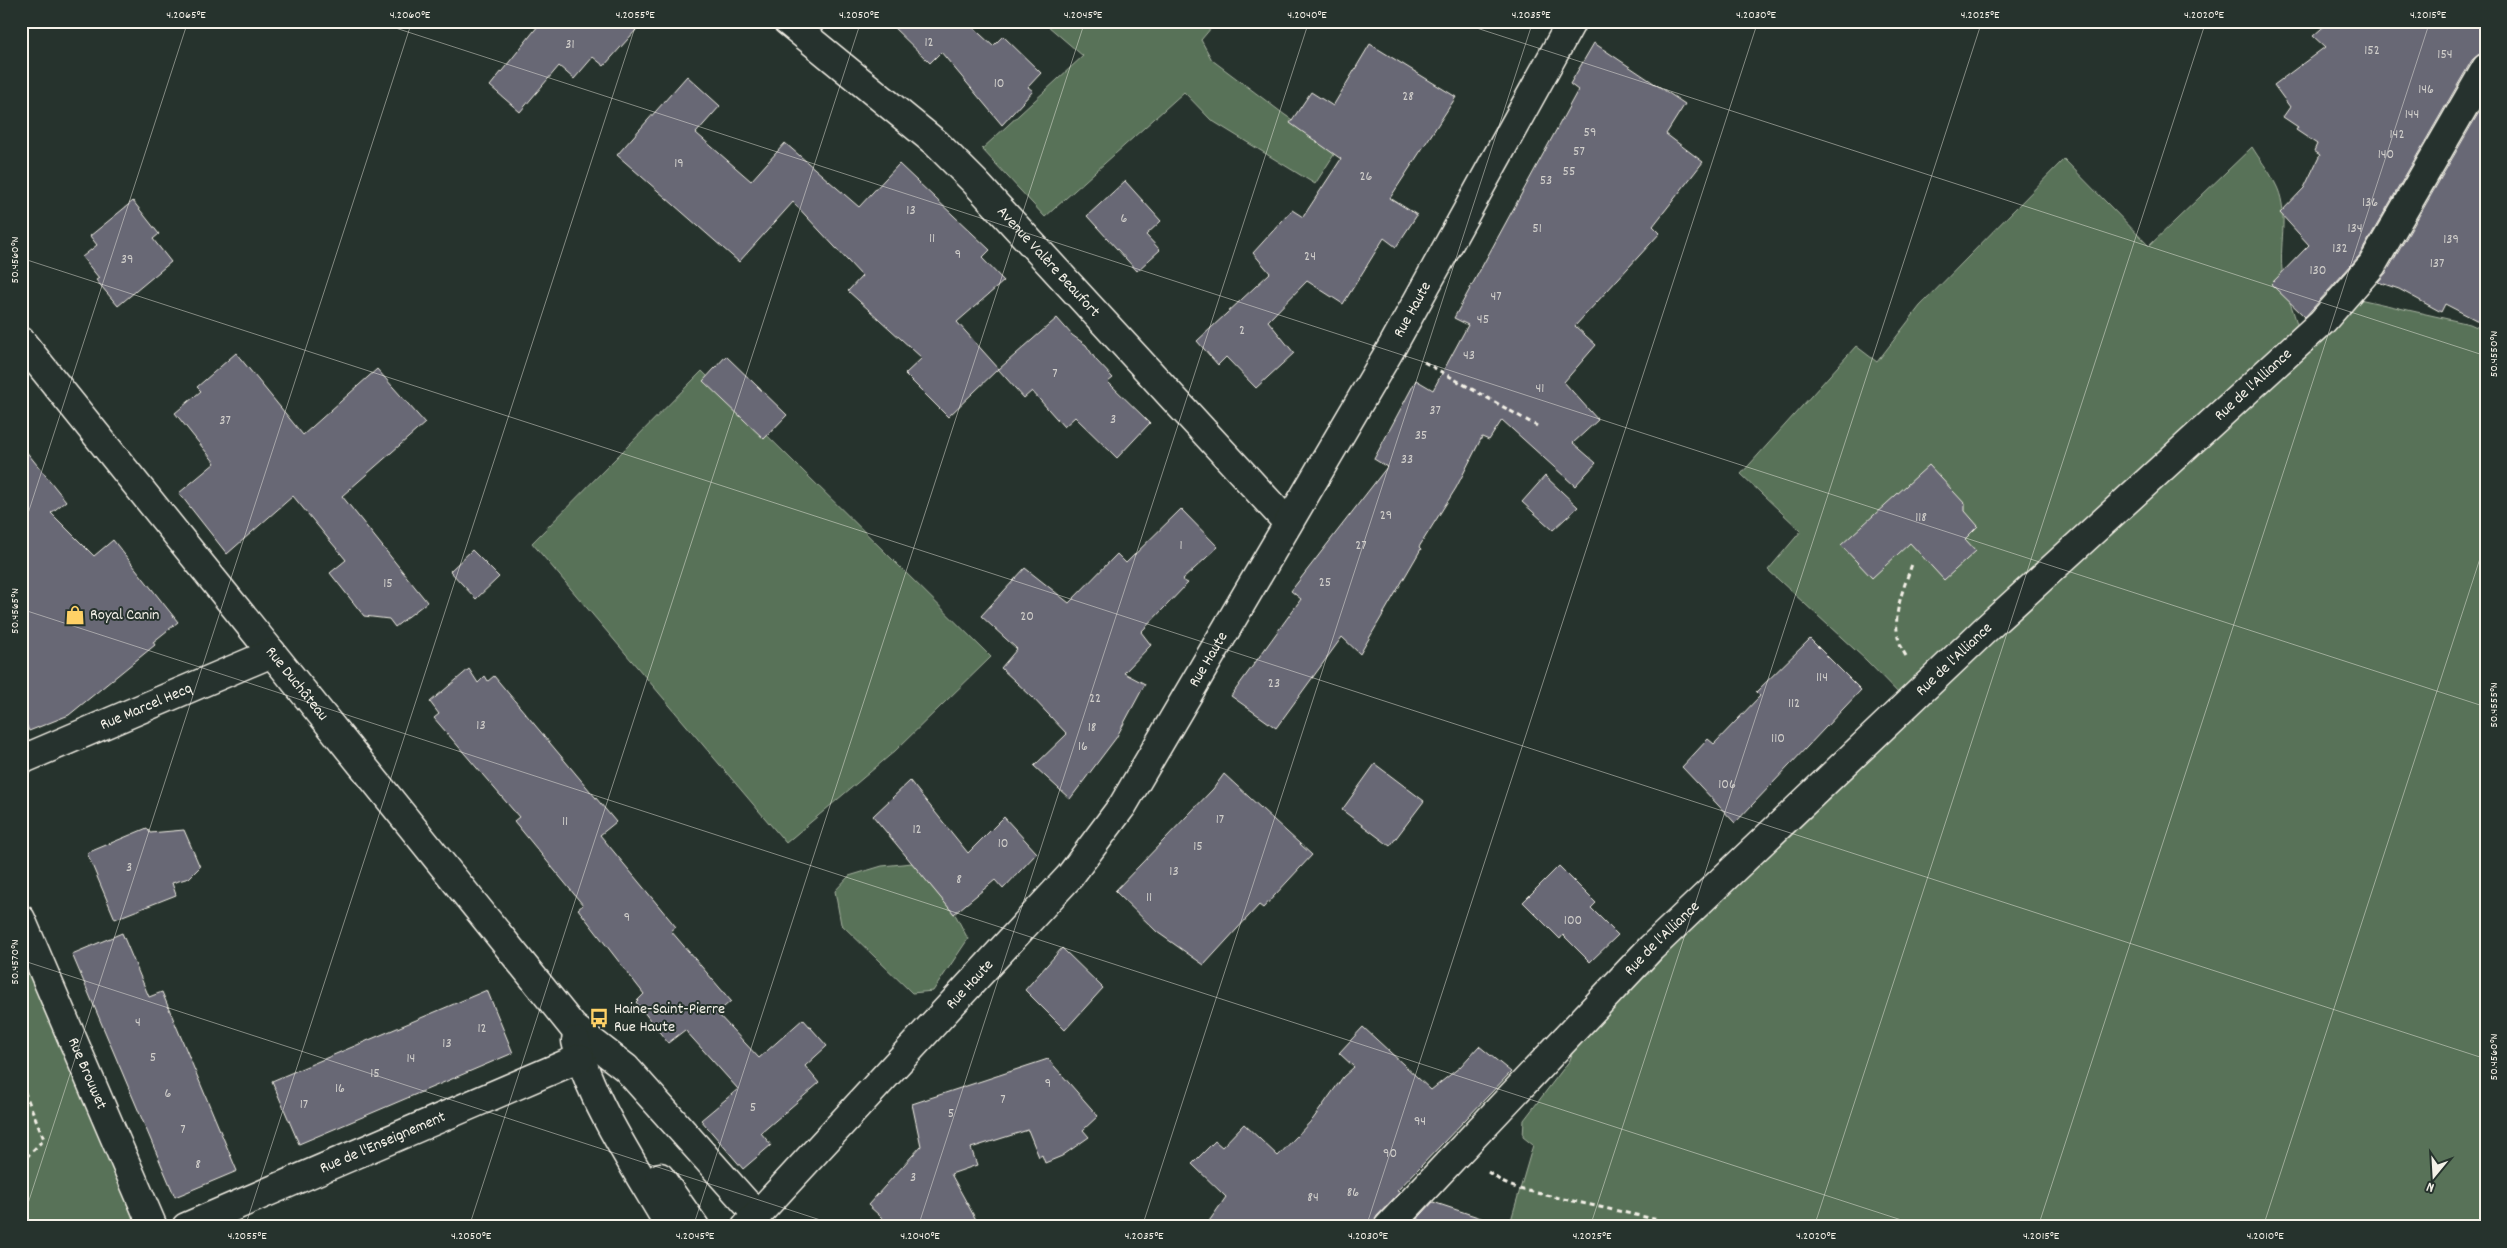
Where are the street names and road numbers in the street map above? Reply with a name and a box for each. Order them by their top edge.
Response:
street label: Avenue Valère Beaufort [991,201,1105,323]
street label: Rue Haute [1388,277,1437,342]
street label: Rue de l'Alliance [2209,343,2297,426]
street label: Rue de l'Alliance [1911,617,1998,702]
street label: Rue Haute [1183,627,1234,692]
street label: Rue Duchâteau [260,642,334,726]
street label: Rue Marcel Hecq [97,677,196,736]
street label: Rue de l'Alliance [1619,896,1705,981]
street label: Rue Haute [941,954,999,1015]
street label: Rue Brouwet [62,1034,113,1113]
street label: Rue de l'Enseignement [316,1105,449,1180]

